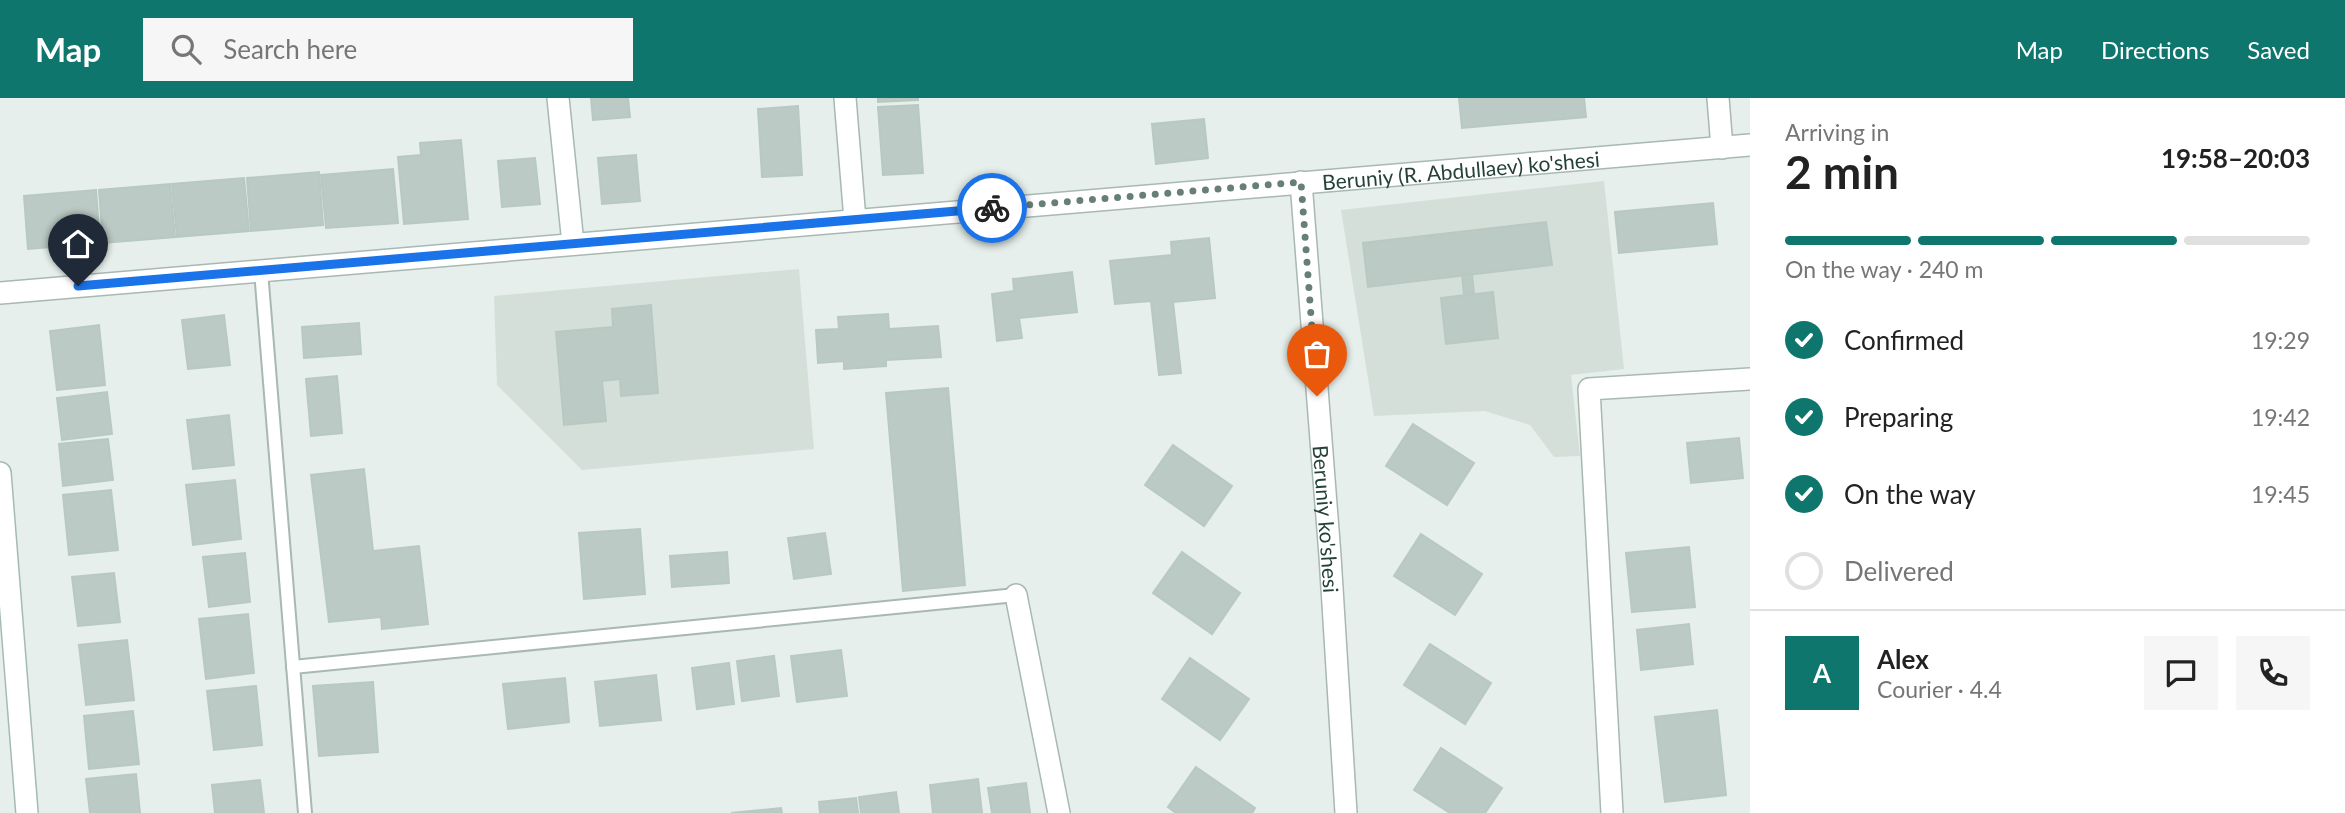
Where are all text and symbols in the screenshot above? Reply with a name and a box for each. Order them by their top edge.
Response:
search box [143,18,633,81]
text: Map [35,29,101,69]
icon: search [167,30,205,68]
text: Search here [223,33,357,65]
text: Map [2016,35,2063,64]
text: Directions [2101,35,2209,64]
text: Saved [2247,35,2310,64]
text: Arriving in [1785,118,1889,146]
text: 19:58–20:03 [2161,142,2310,174]
text: 2 min [1785,144,1899,199]
street label: Beruniy (R. Abdullaev) ko'shesi [1321,145,1601,194]
courier [957,173,1027,243]
icon: bike [973,189,1011,227]
pin [48,214,108,286]
icon: home [59,225,97,263]
text: On the way · 240 m [1785,255,1984,283]
icon: check [1785,321,1823,359]
pin [1287,324,1347,396]
text: Confirmed [1844,324,1964,356]
text: 19:29 [2251,326,2310,354]
icon: bag [1298,335,1336,373]
icon: check [1785,398,1823,436]
text: Preparing [1844,401,1953,433]
text: 19:42 [2251,403,2310,431]
street label: Beruniy ko'shesi [1309,444,1345,594]
icon: check [1785,475,1823,513]
text: On the way [1844,478,1976,510]
text: 19:45 [2251,480,2310,508]
text: Delivered [1844,555,1954,587]
button: chat [2144,636,2218,710]
button: phone [2236,636,2310,710]
text: Alex [1877,643,1929,675]
text: A [1813,657,1831,689]
text: Courier · 4.4 [1877,675,2002,703]

